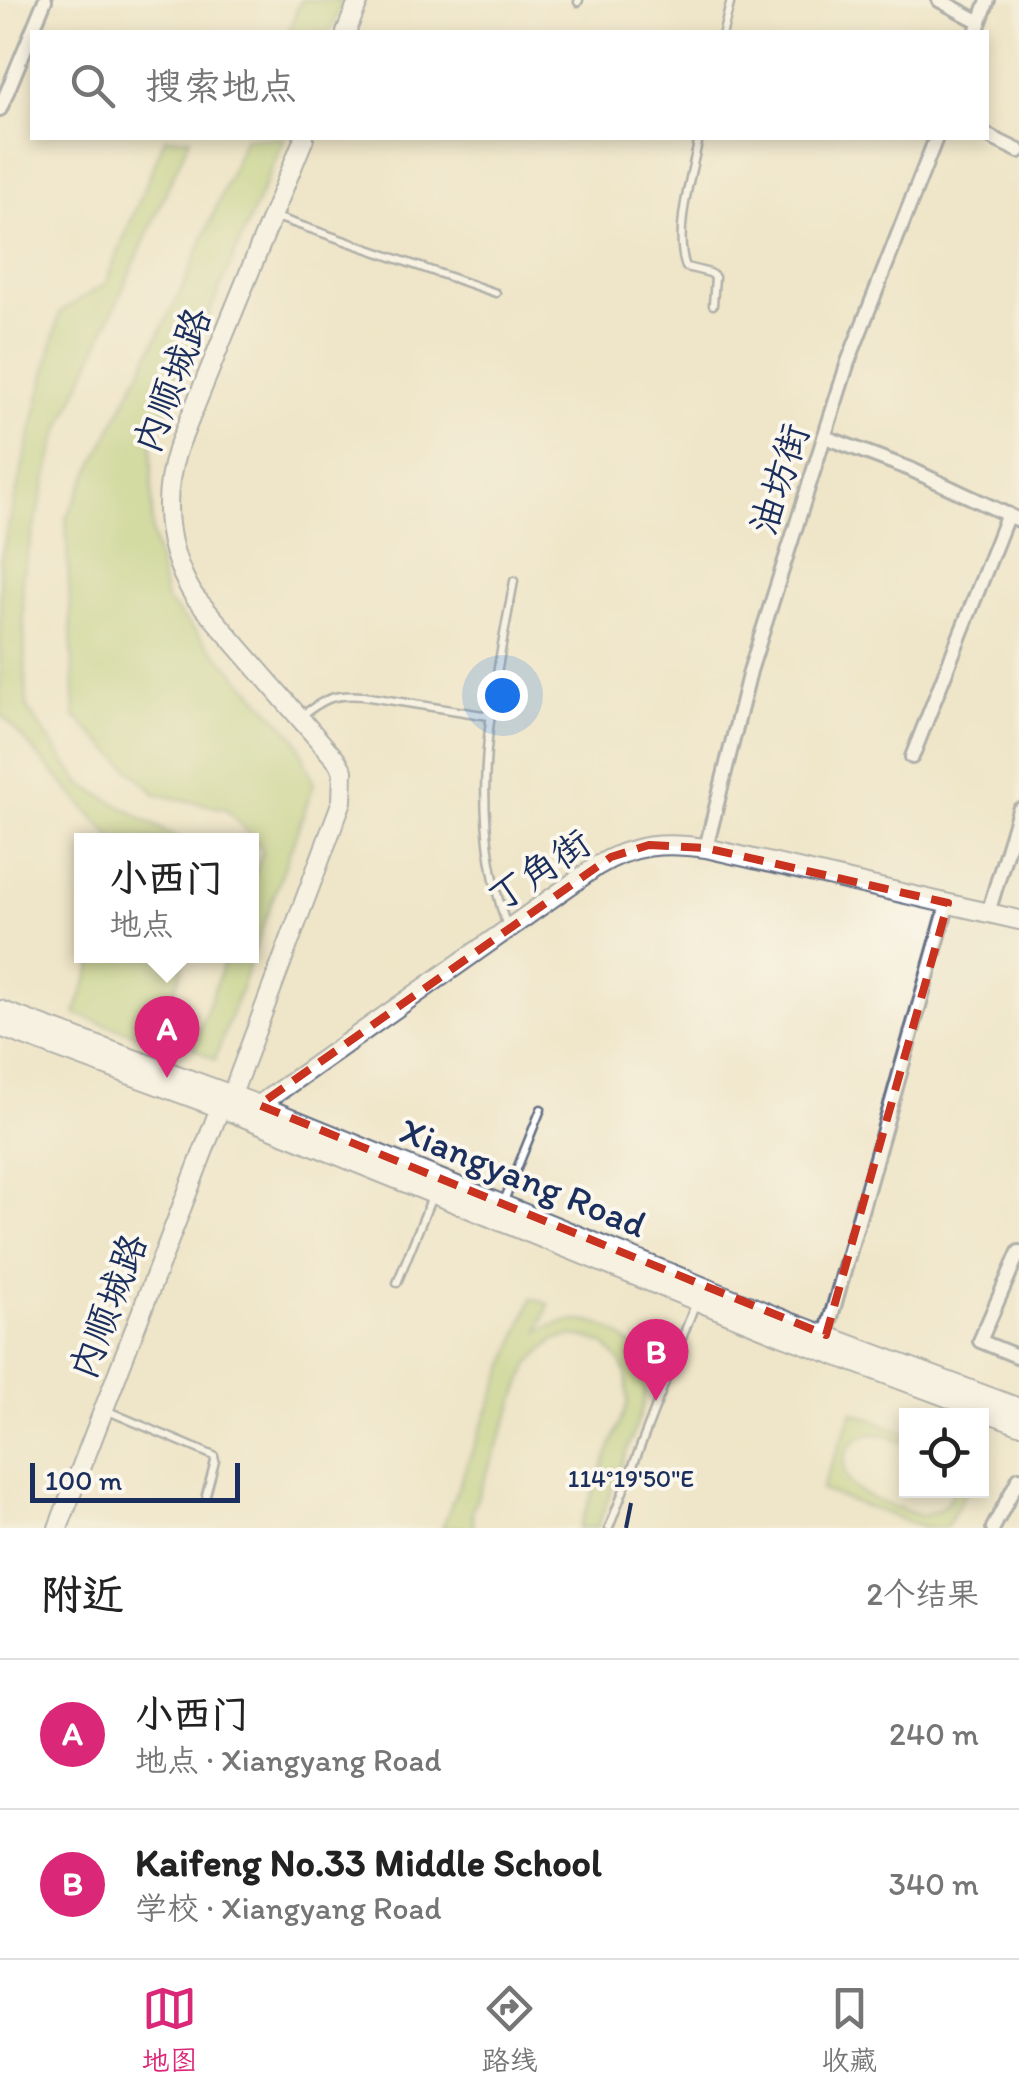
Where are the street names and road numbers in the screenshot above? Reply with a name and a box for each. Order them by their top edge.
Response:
street label: 内顺城路 [123,301,221,459]
street label: 油坊街 [740,418,818,540]
street label: 丁角街 [479,819,599,921]
street label: Xiangyang Road [393,1107,653,1248]
street label: 内顺城路 [59,1227,157,1385]

